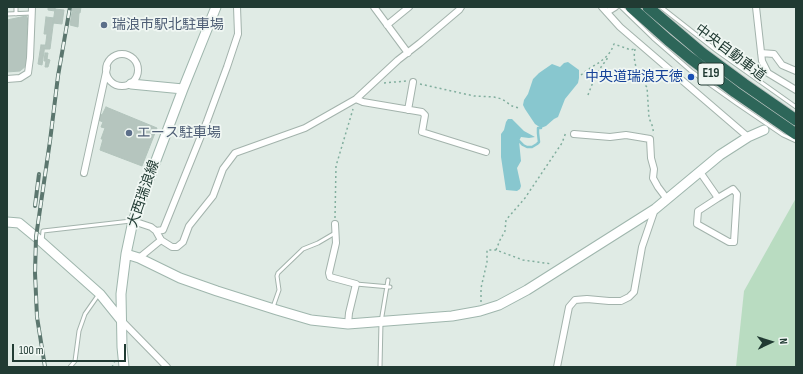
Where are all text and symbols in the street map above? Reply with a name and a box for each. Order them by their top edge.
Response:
place label: 瑞浪市駅北駐車場 [112,17,224,33]
marker: 瑞浪市駅北駐車場 [99,20,109,30]
street label: 中央自動車道 [691,21,769,85]
road number: E19 [698,63,724,85]
place label: 中央道瑞浪天徳 [585,69,683,85]
marker: 中央道瑞浪天徳 [686,72,696,82]
place label: エース駐車場 [137,125,221,141]
marker: エース駐車場 [124,128,134,138]
street label: 大西瑞浪線 [125,158,163,230]
north arrow [751,322,791,362]
scale bar [14,336,128,362]
text: N [777,338,790,345]
text: 100 m [19,343,44,358]

